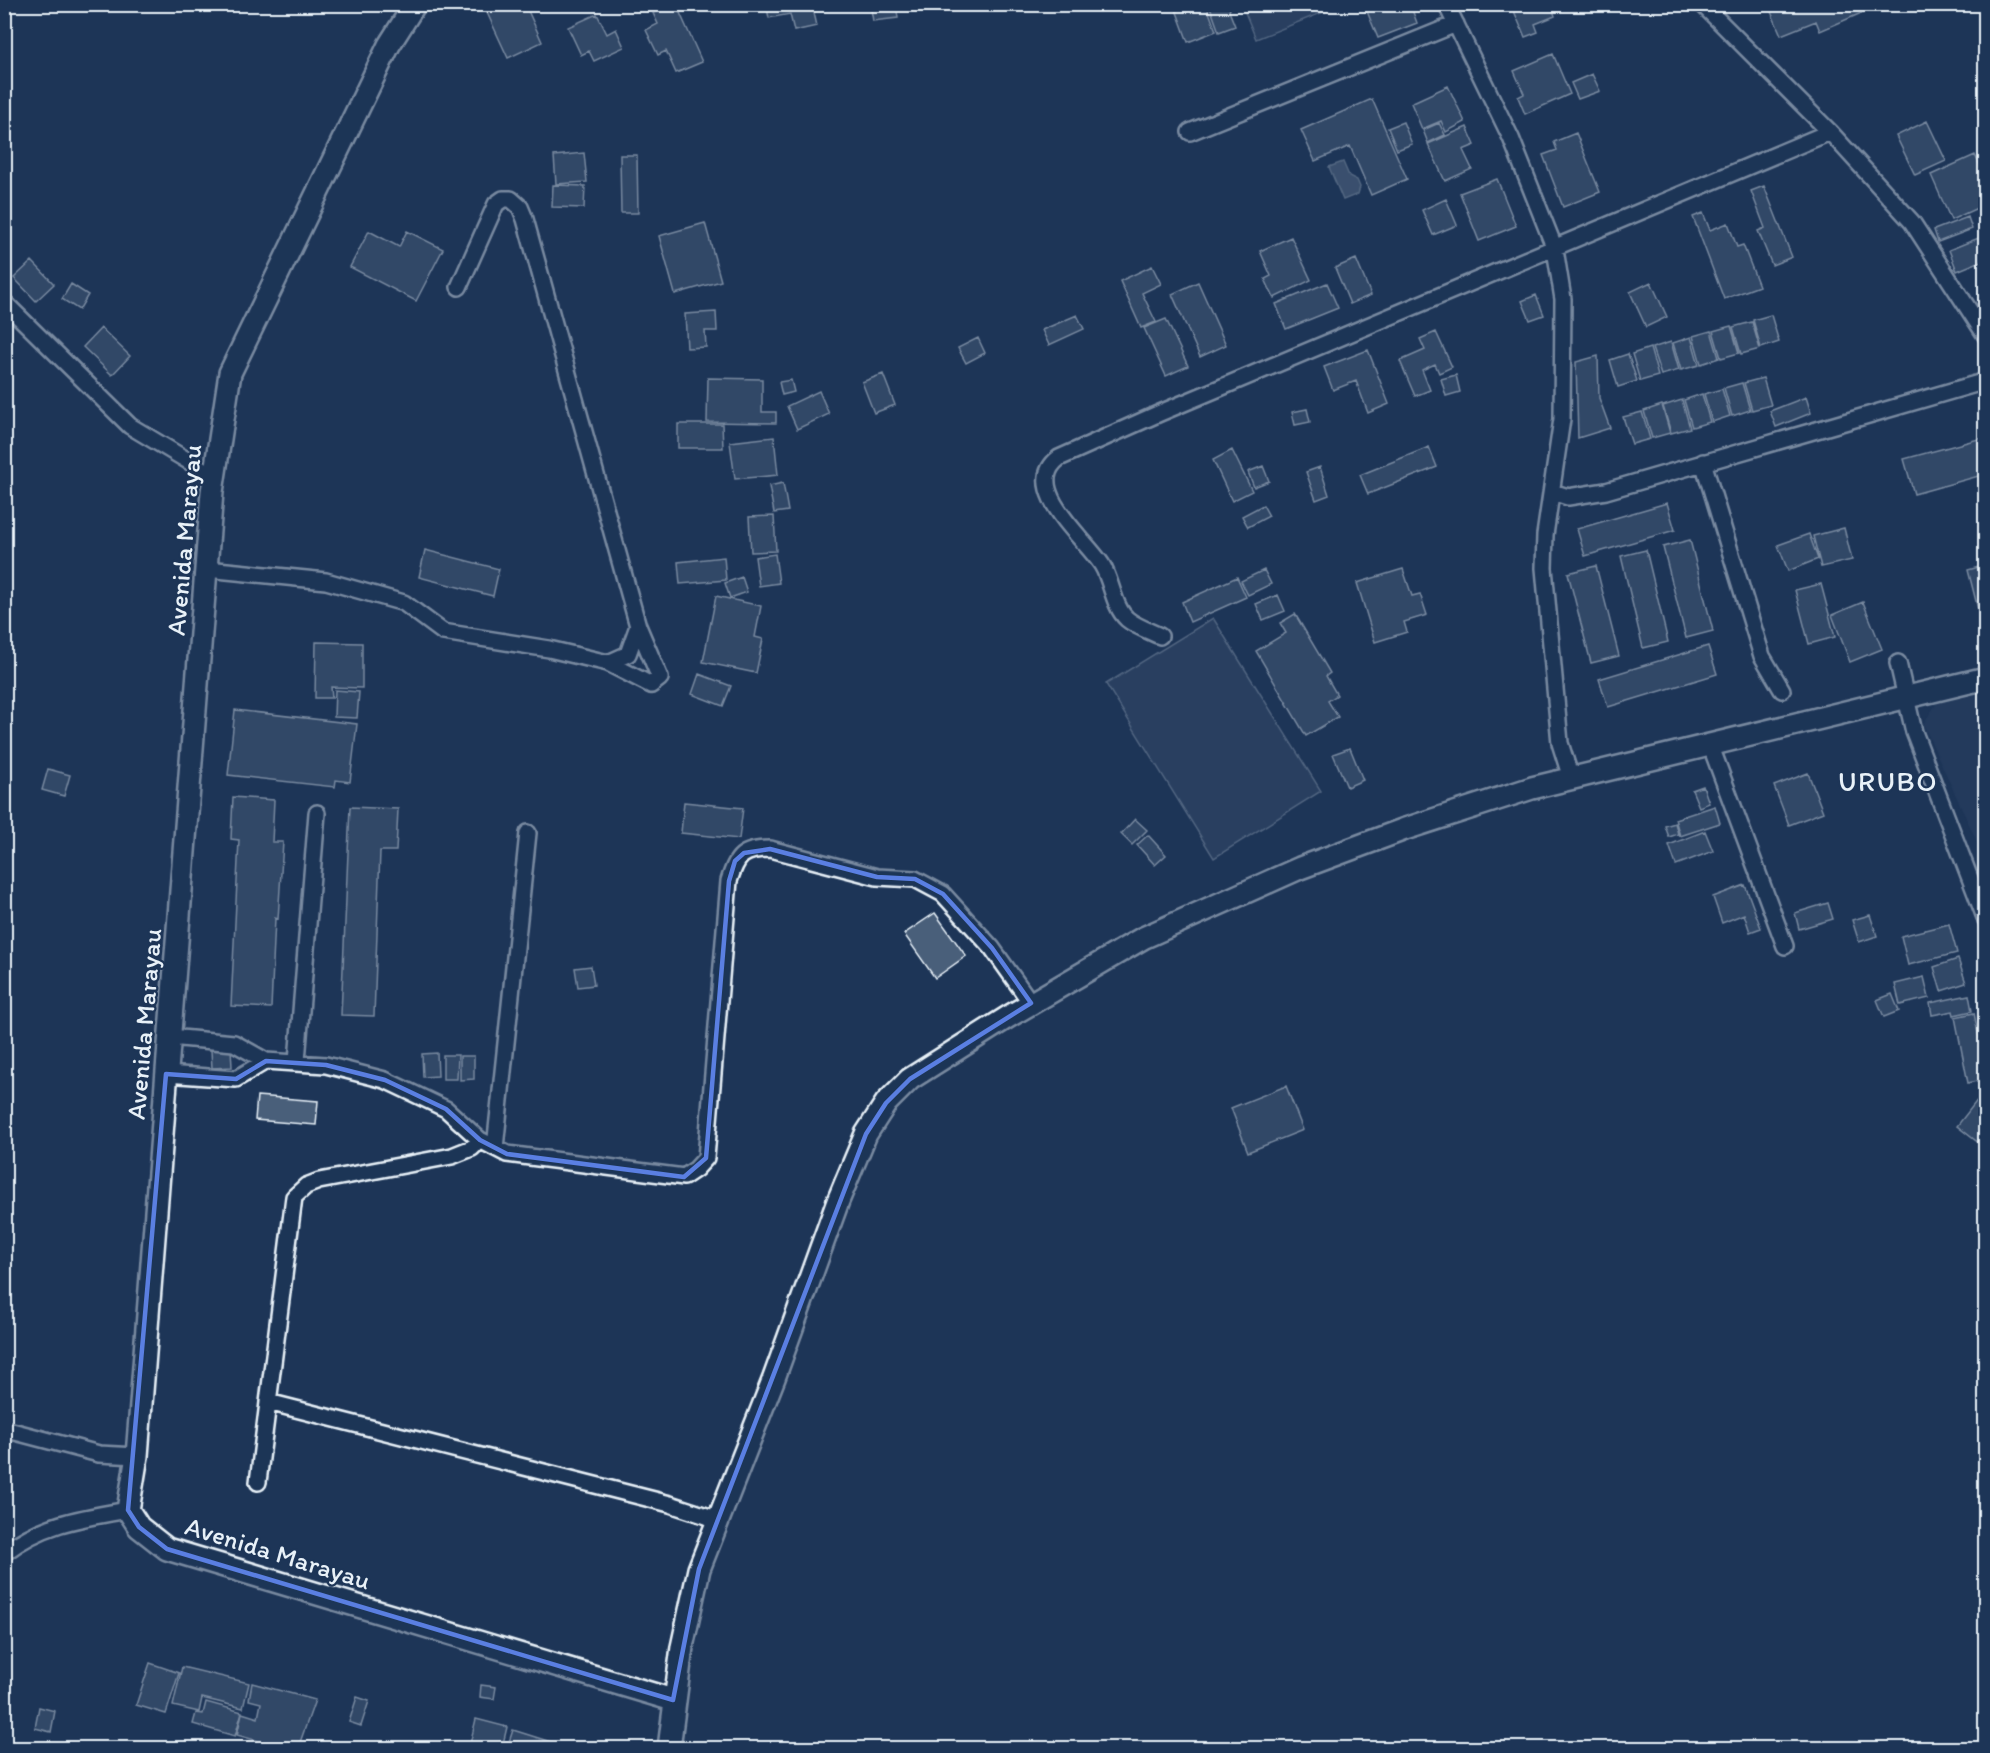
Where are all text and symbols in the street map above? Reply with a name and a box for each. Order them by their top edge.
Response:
street label: Avenida Marayau [160,443,208,637]
district label: URUBO [1838,764,1938,798]
street label: Avenida Marayau [120,927,168,1121]
street label: Avenida Marayau [182,1510,374,1596]

